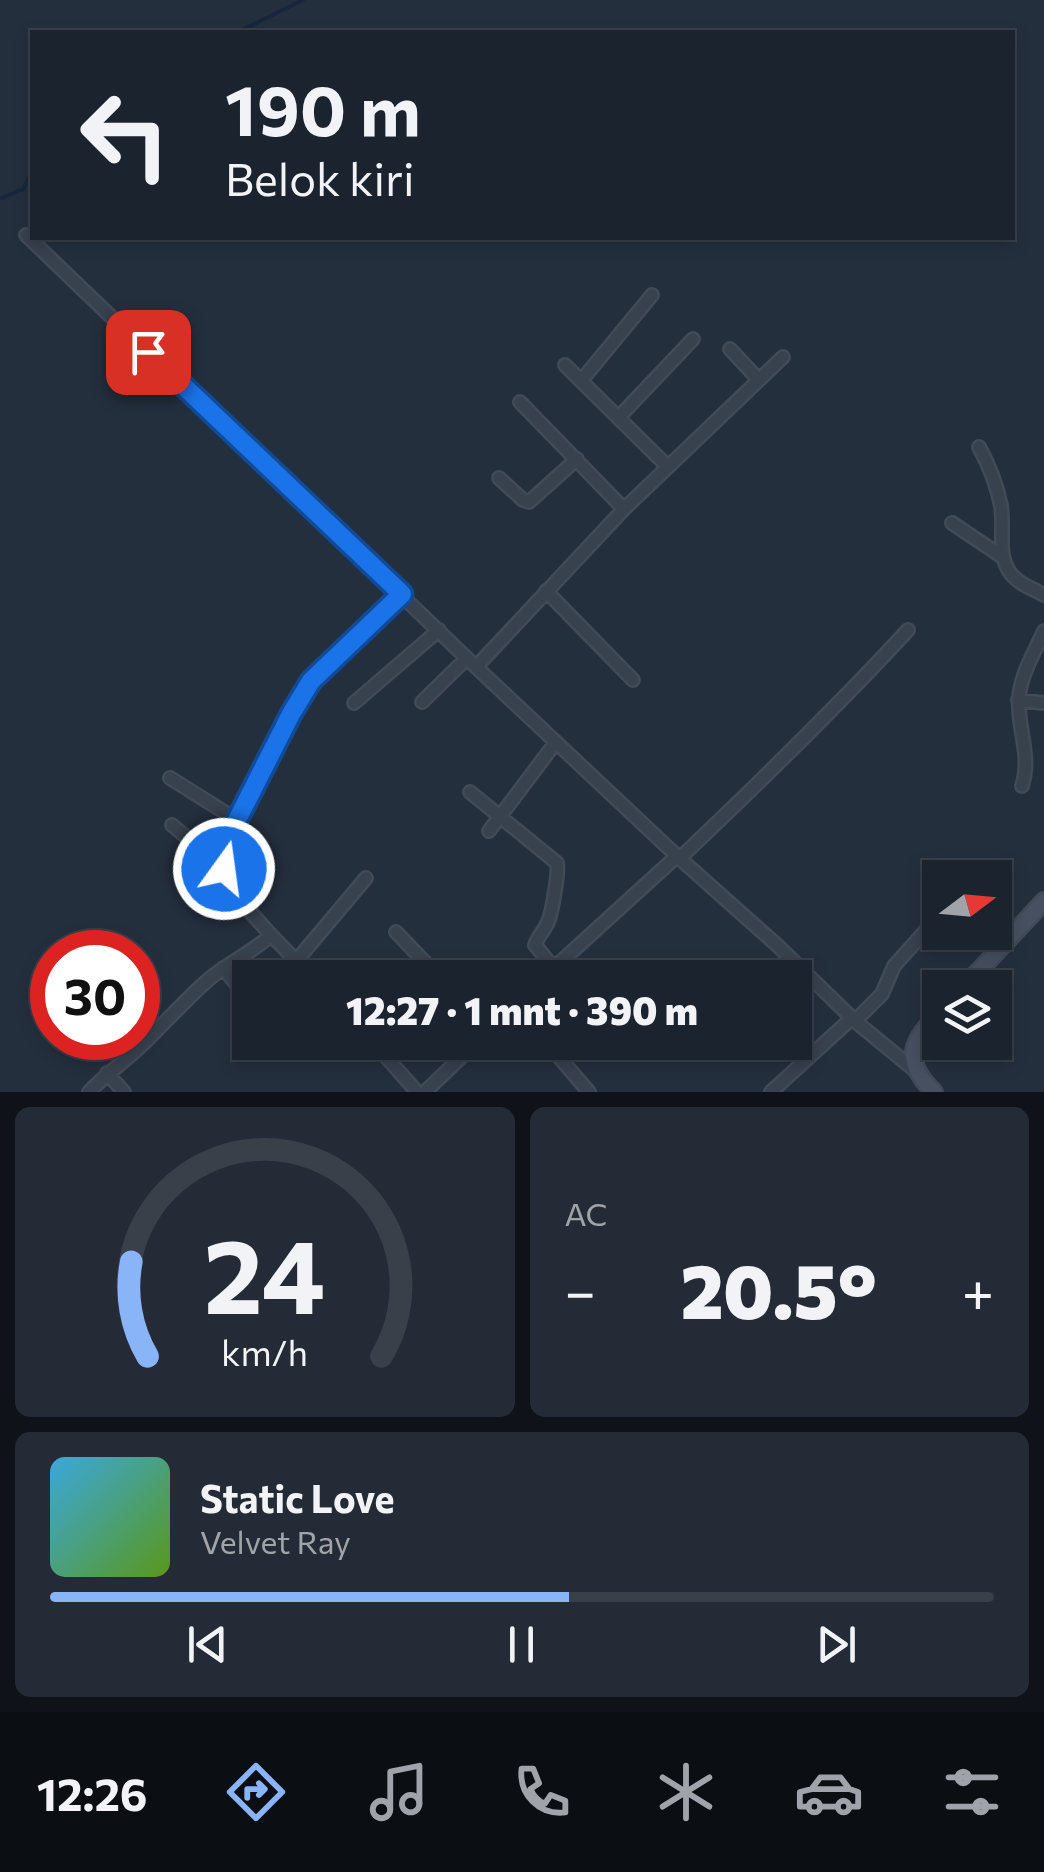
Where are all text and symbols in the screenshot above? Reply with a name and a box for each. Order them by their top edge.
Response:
text: 190 m [225,65,421,150]
icon: left [60,70,190,200]
text: Belok kiri [225,150,415,205]
pin [106,310,191,395]
icon: arrive [121,325,176,380]
position arrow [172,817,276,921]
north arrow [922,860,1012,950]
map controls [922,860,1012,1060]
speed limit sign: 30 [30,930,160,1060]
button: layers [922,970,1012,1060]
text: 12:27 · 1 mnt · 390 m [346,986,698,1033]
text: AC [565,1193,608,1233]
text: 24 [204,1208,326,1335]
text: 20.5° [680,1243,877,1334]
text: − [565,1256,596,1323]
text: + [962,1256,994,1323]
text: km/h [221,1330,308,1373]
text: Static Love [200,1474,395,1521]
text: Velvet Ray [200,1521,351,1561]
icon: previous [180,1617,235,1672]
icon: pause [494,1617,549,1672]
icon: next [809,1617,864,1672]
icon: directions [221,1757,291,1827]
icon: music [364,1757,434,1827]
icon: phone [507,1757,577,1827]
icon: climate [651,1757,721,1827]
icon: car [794,1757,864,1827]
icon: filters [937,1757,1007,1827]
text: 12:26 [37,1765,148,1820]

